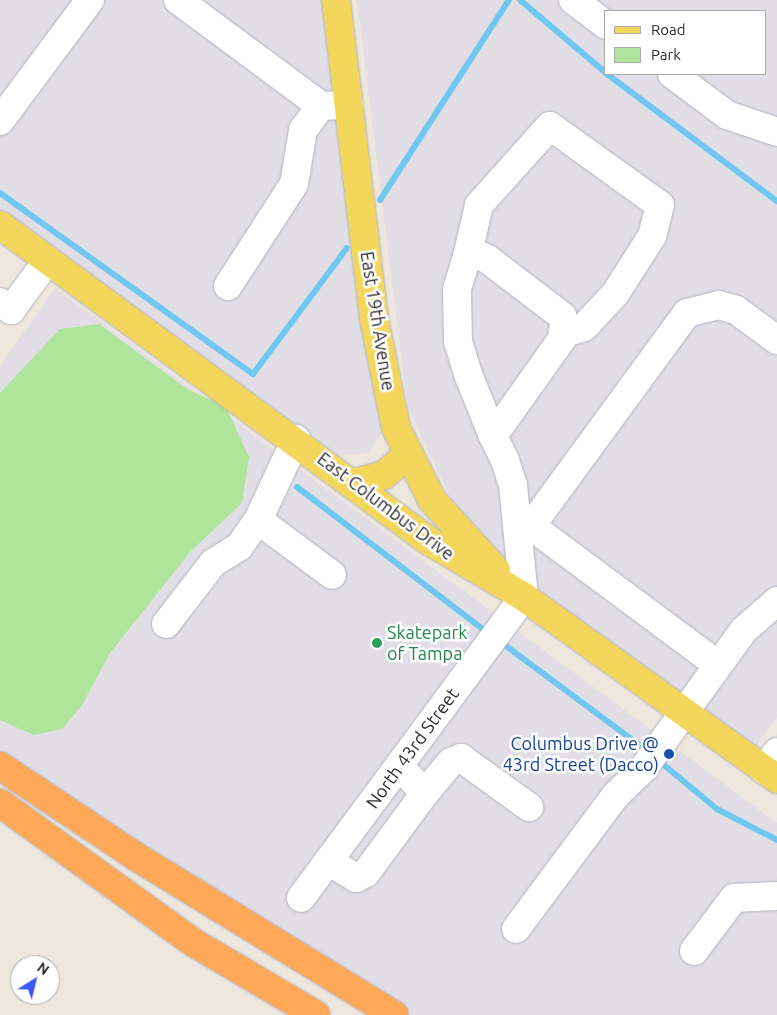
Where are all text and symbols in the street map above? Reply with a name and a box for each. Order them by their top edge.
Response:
legend [604,10,767,75]
text: Road [651,21,686,38]
text: Park [651,46,681,63]
street label: East 19th Avenue [356,250,400,392]
street label: East Columbus Drive [313,448,459,564]
place label: Skatepark of Tampa [387,622,467,664]
marker: Skatepark of Tampa [371,637,383,649]
street label: North 43rd Street [361,684,463,812]
place label: Columbus Drive @ 43rd Street (Dacco) [503,733,659,776]
marker: Columbus Drive @ 43rd Street (Dacco) [663,748,675,760]
north arrow [10,955,60,1005]
text: N [34,959,52,978]

